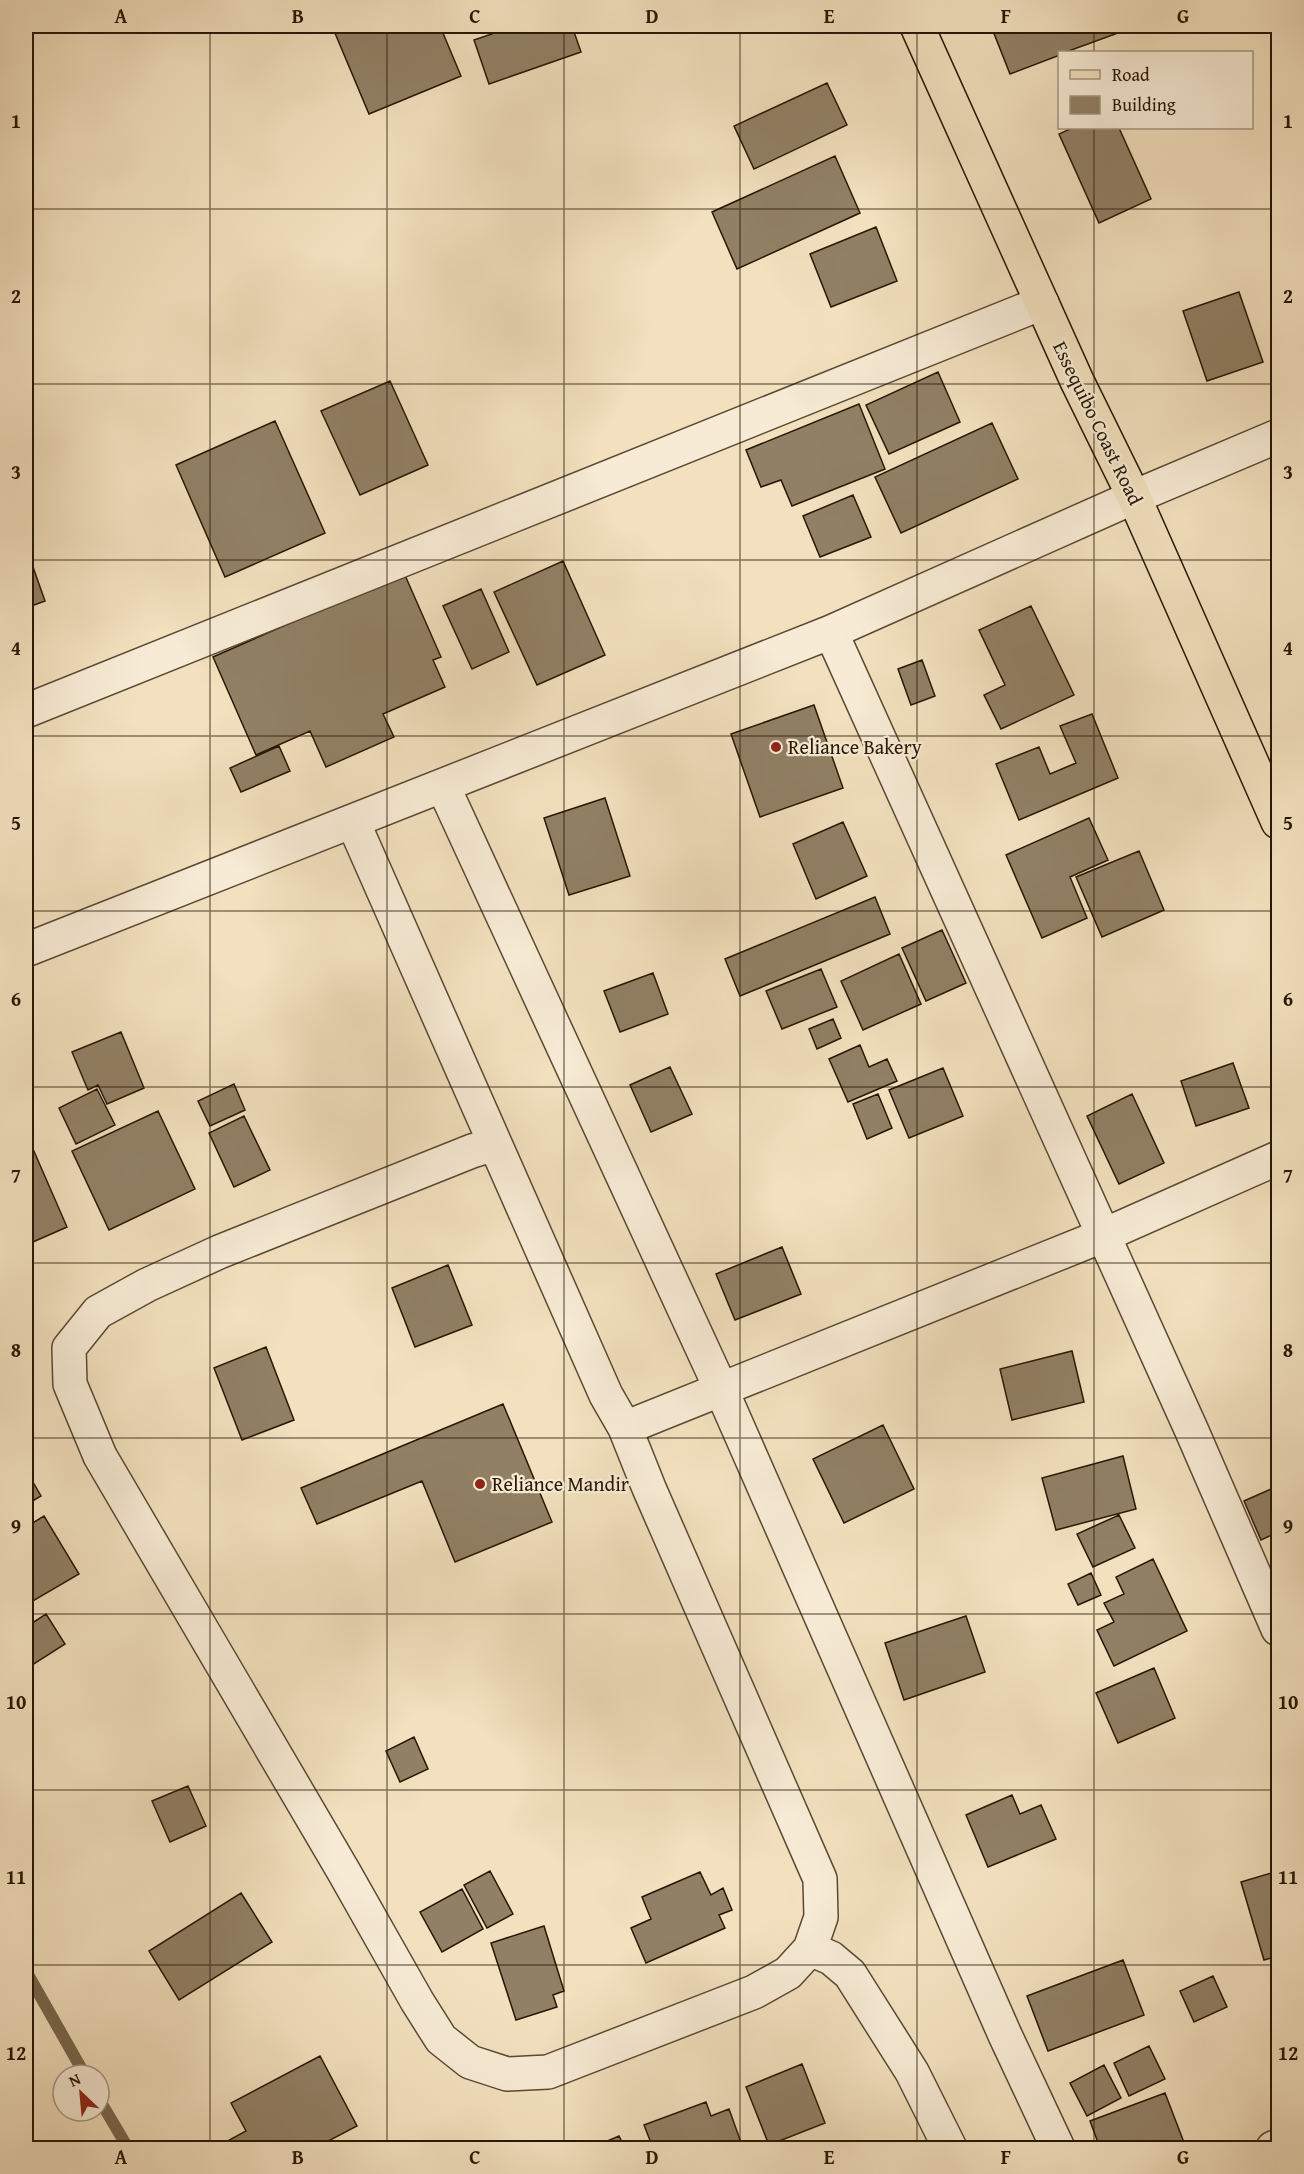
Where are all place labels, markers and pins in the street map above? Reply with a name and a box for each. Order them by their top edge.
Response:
place label: Reliance Bakery [788,732,922,761]
marker: Reliance Bakery [769,740,783,754]
place label: Reliance Mandir [492,1469,629,1498]
marker: Reliance Mandir [473,1477,487,1491]

